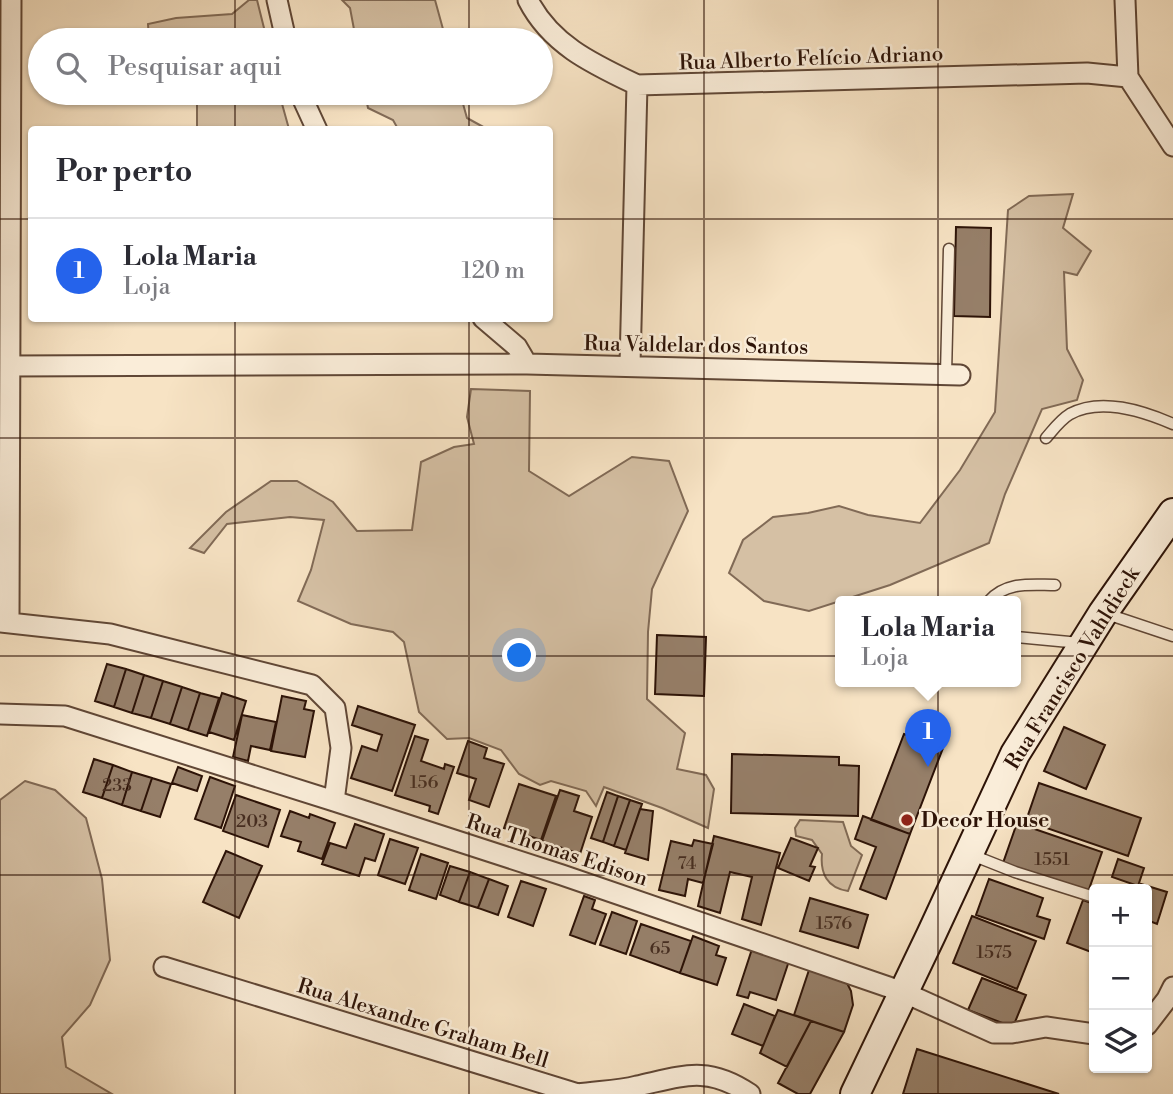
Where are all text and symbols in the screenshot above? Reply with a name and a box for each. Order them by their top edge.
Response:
search box [28,28,553,105]
street label: Rua Alberto Felício Adriano [678,41,944,77]
icon: search [52,48,90,86]
text: Pesquisar aqui [108,51,282,83]
text: Por perto [56,153,192,191]
text: Lola Maria [123,241,257,273]
text: 1 [73,257,85,285]
text: 120 m [461,257,525,285]
text: Loja [123,273,170,301]
street label: Rua Valdelar dos Santos [583,331,809,361]
street label: Rua Francisco Vahldieck [1000,561,1146,775]
popup [835,596,1021,687]
text: Lola Maria [861,612,995,644]
your location [502,638,536,672]
text: Loja [861,644,908,672]
pin: 1 [905,709,951,767]
house number: 156 [410,771,438,794]
house number: 233 [102,774,132,797]
place label: Decor House [921,808,1049,834]
street label: Rua Thomas Edison [463,809,651,893]
house number: 203 [236,810,268,833]
marker: Decor House [899,812,915,828]
house number: 1551 [1034,848,1070,871]
house number: 74 [678,852,697,875]
map controls [1089,884,1152,1073]
button: + [1089,884,1152,947]
house number: 1576 [816,912,852,935]
house number: 65 [650,937,670,960]
house number: 1575 [976,941,1012,964]
button: − [1089,947,1152,1010]
street label: Rua Alexandre Graham Bell [294,973,551,1075]
button: layers [1089,1010,1152,1073]

